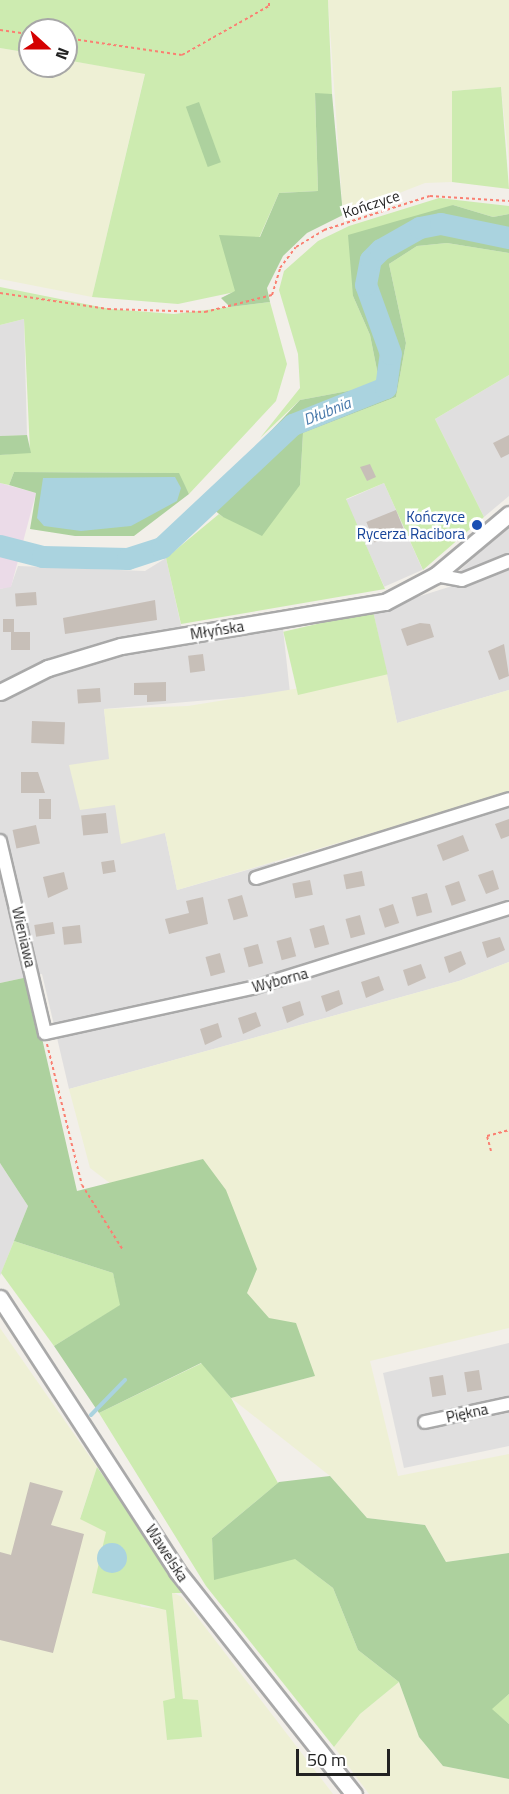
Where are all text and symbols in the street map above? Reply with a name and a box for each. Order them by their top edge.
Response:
north arrow [18,18,78,78]
text: N [50,44,76,63]
street label: Kończyce [340,186,402,222]
water label: Dłubnia [301,393,353,429]
place label: Kończyce Rycerza Racibora [357,507,465,542]
marker: Kończyce Rycerza Racibora [470,518,484,532]
street label: Młyńska [189,617,245,643]
street label: Wieniawa [8,905,40,969]
street label: Wyborna [250,964,310,996]
street label: Piękna [444,1400,490,1426]
street label: Wawelska [142,1521,192,1585]
scale bar [299,1737,394,1775]
text: 50 m [307,1746,346,1773]

